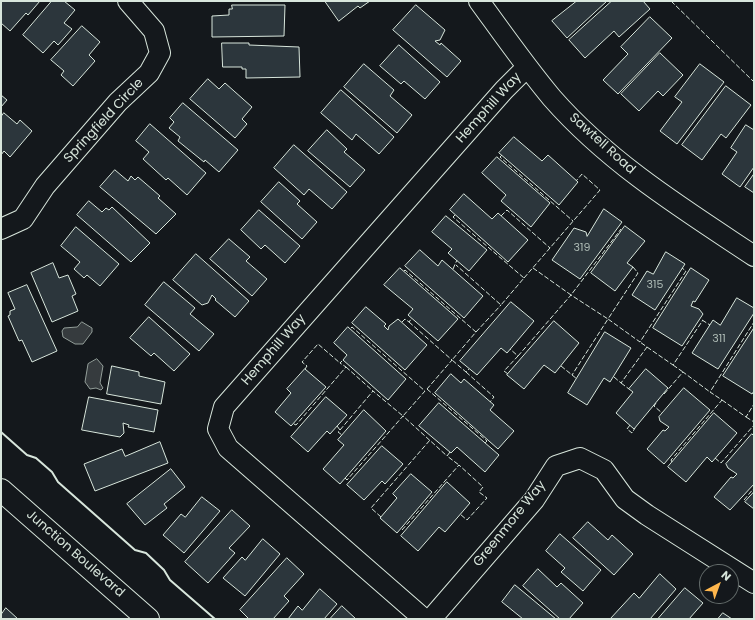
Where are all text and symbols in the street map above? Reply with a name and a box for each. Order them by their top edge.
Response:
street label: Hemphill Way [453,70,525,146]
street label: Springfield Circle [61,76,147,166]
street label: Sawtell Road [566,110,638,178]
house number: 319 [574,241,590,255]
house number: 315 [647,278,663,292]
street label: Hemphill Way [239,311,309,389]
house number: 311 [712,332,726,346]
street label: Greenmore Way [470,478,550,570]
street label: Junction Boulevard [23,507,127,601]
north arrow [699,564,739,604]
text: N [718,567,735,584]

